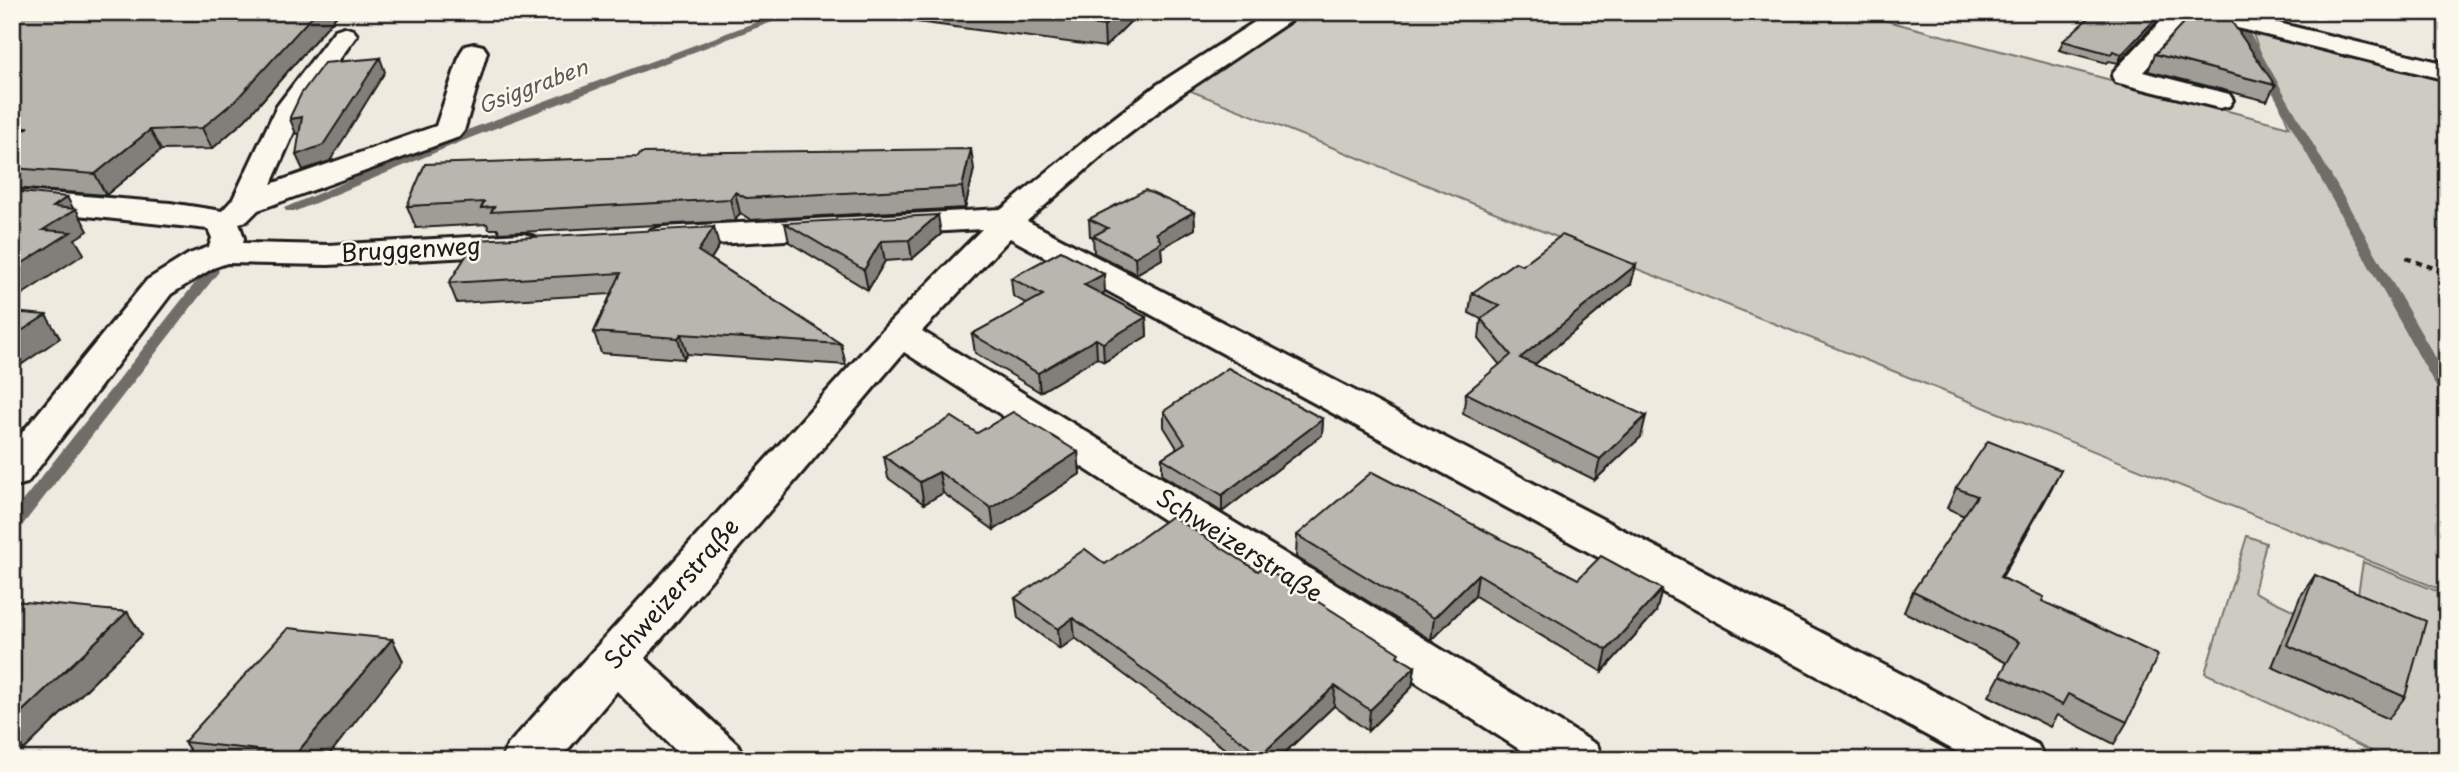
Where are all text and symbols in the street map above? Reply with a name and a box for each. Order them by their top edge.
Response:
water label: Gsiggraben [473,49,592,121]
street label: Bruggenweg [340,226,482,270]
street label: Schweizerstraße [1150,479,1330,610]
street label: Schweizerstraße [594,509,747,676]

